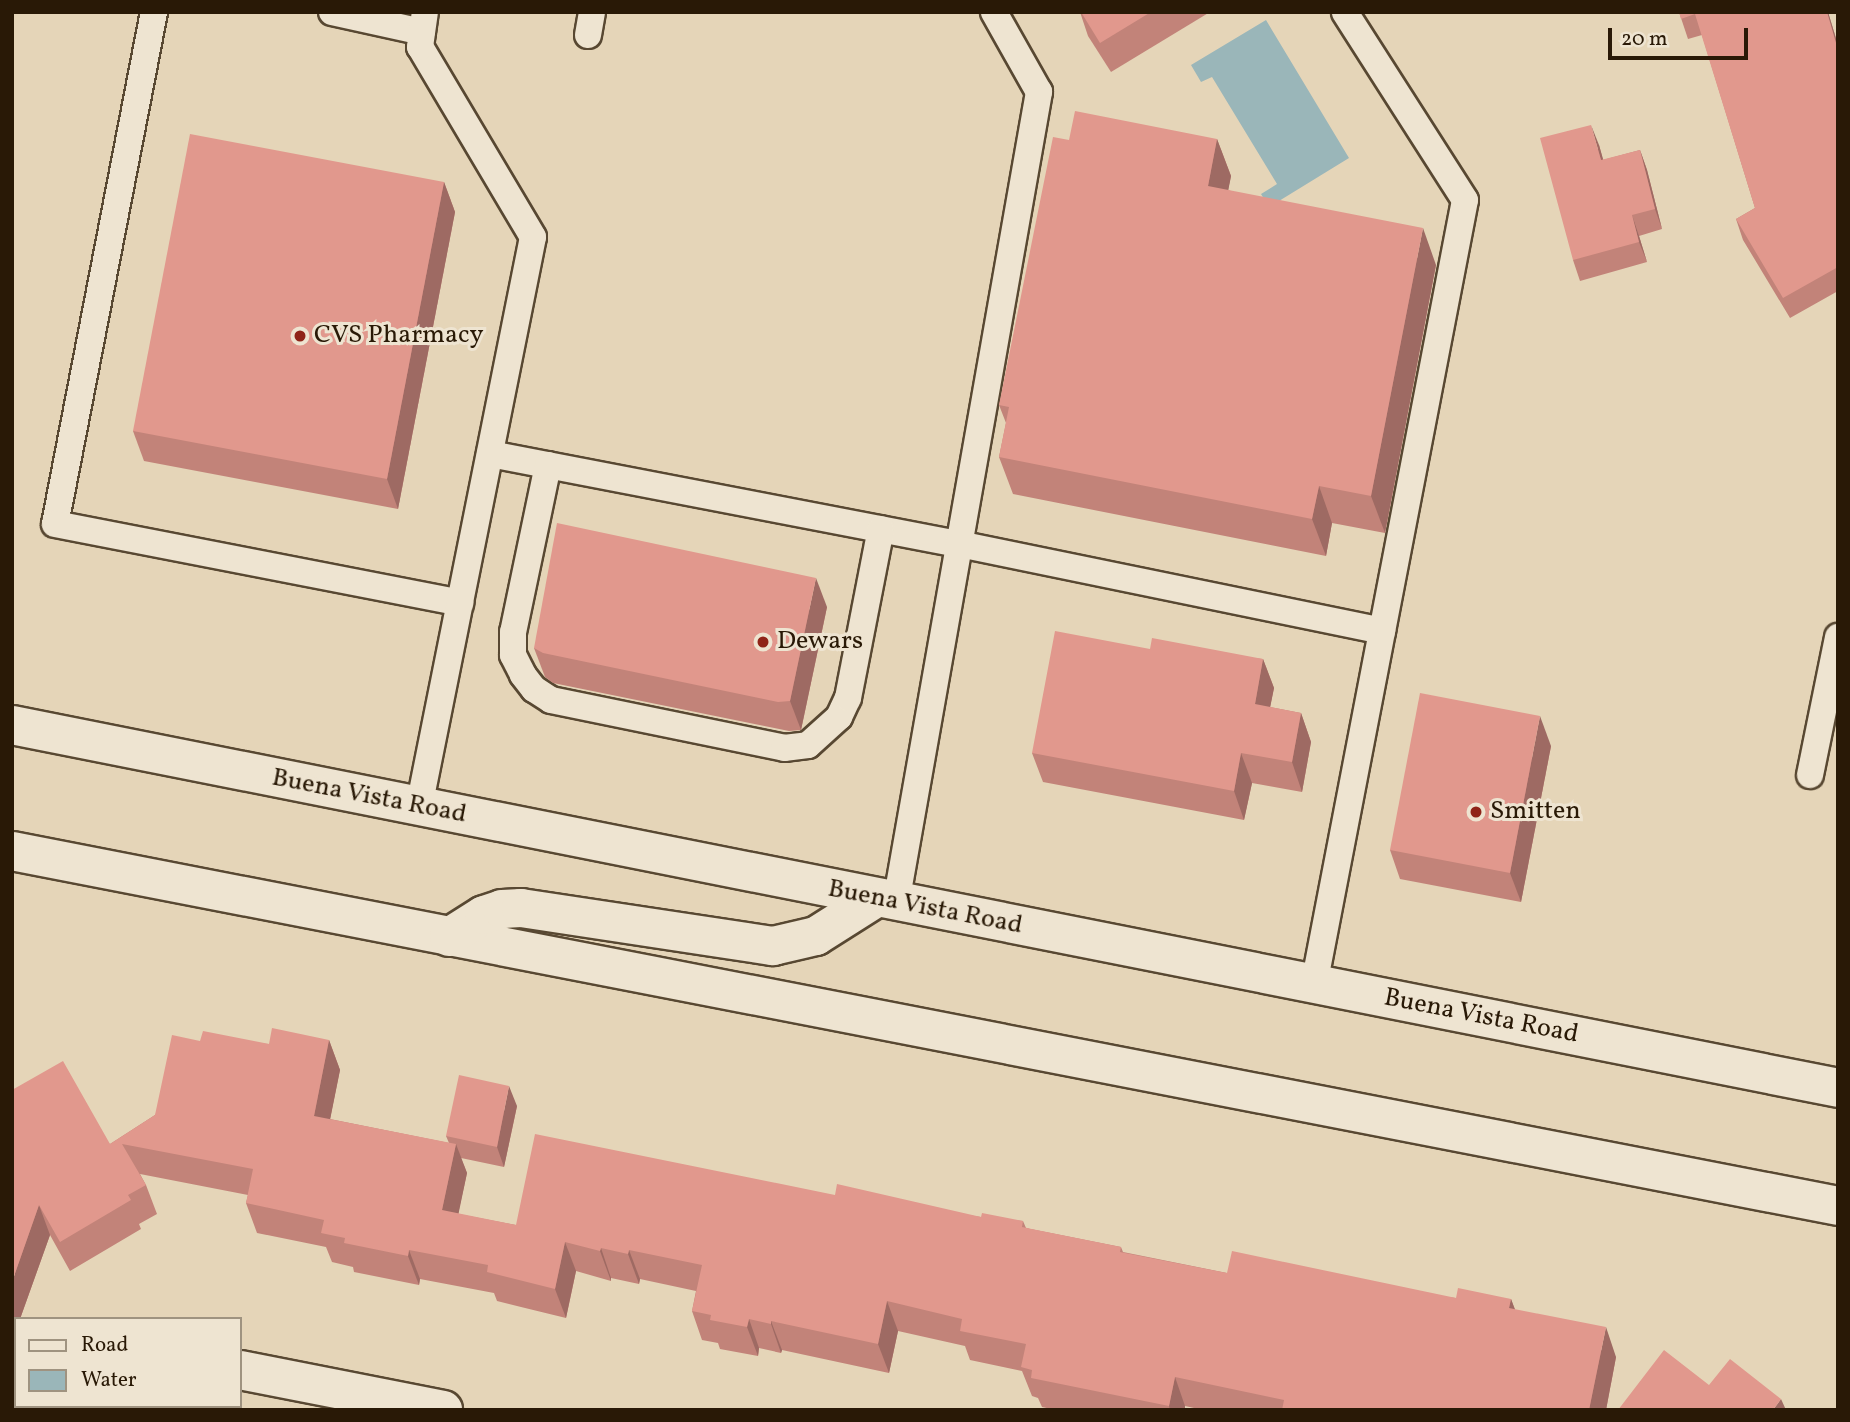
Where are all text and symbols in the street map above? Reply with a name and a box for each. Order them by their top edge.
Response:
scale bar [1612,14,1752,58]
text: 20 m [1621,25,1667,54]
place label: CVS Pharmacy [314,320,484,352]
marker: CVS Pharmacy [292,328,308,344]
place label: Dewars [777,626,863,658]
marker: Dewars [755,634,771,650]
street label: Buena Vista Road [269,763,469,831]
place label: Smitten [1490,796,1581,828]
marker: Smitten [1468,804,1484,820]
street label: Buena Vista Road [825,874,1025,942]
street label: Buena Vista Road [1381,983,1581,1051]
legend [14,1317,242,1408]
text: Road [81,1331,128,1360]
text: Water [81,1366,137,1395]

